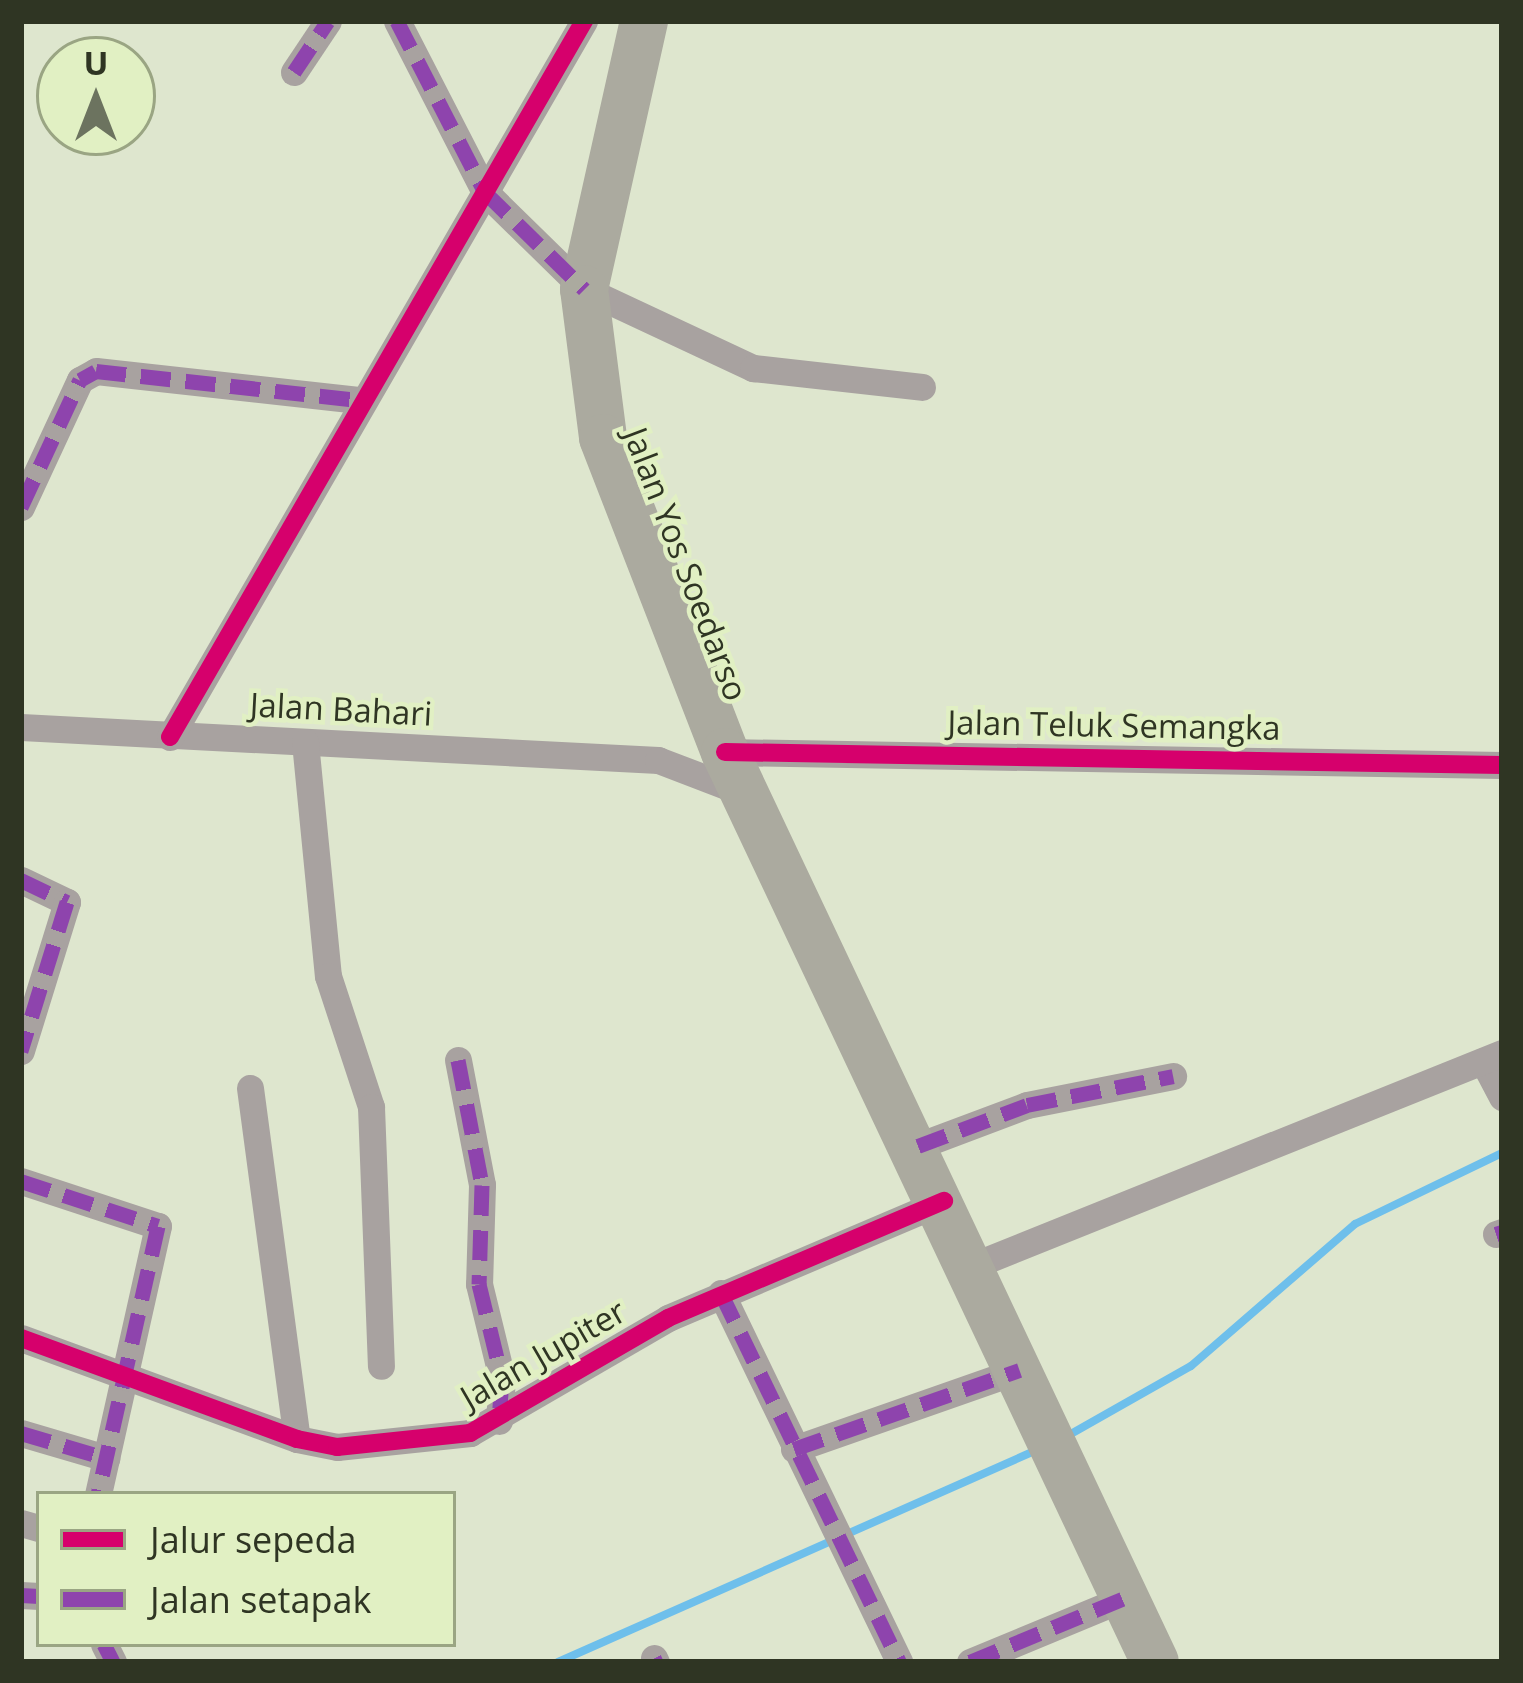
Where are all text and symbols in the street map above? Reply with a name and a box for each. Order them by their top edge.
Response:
north arrow [36,36,156,156]
text: U [84,40,108,85]
street label: Jalan Yos Soedarso [616,422,756,706]
street label: Jalan Bahari [249,684,433,734]
street label: Jalan Teluk Semangka [947,702,1281,748]
street label: Jalan Jupiter [453,1291,633,1417]
legend [36,1491,456,1647]
text: Jalur sepeda [150,1515,357,1564]
text: Jalan setapak [150,1575,371,1624]

